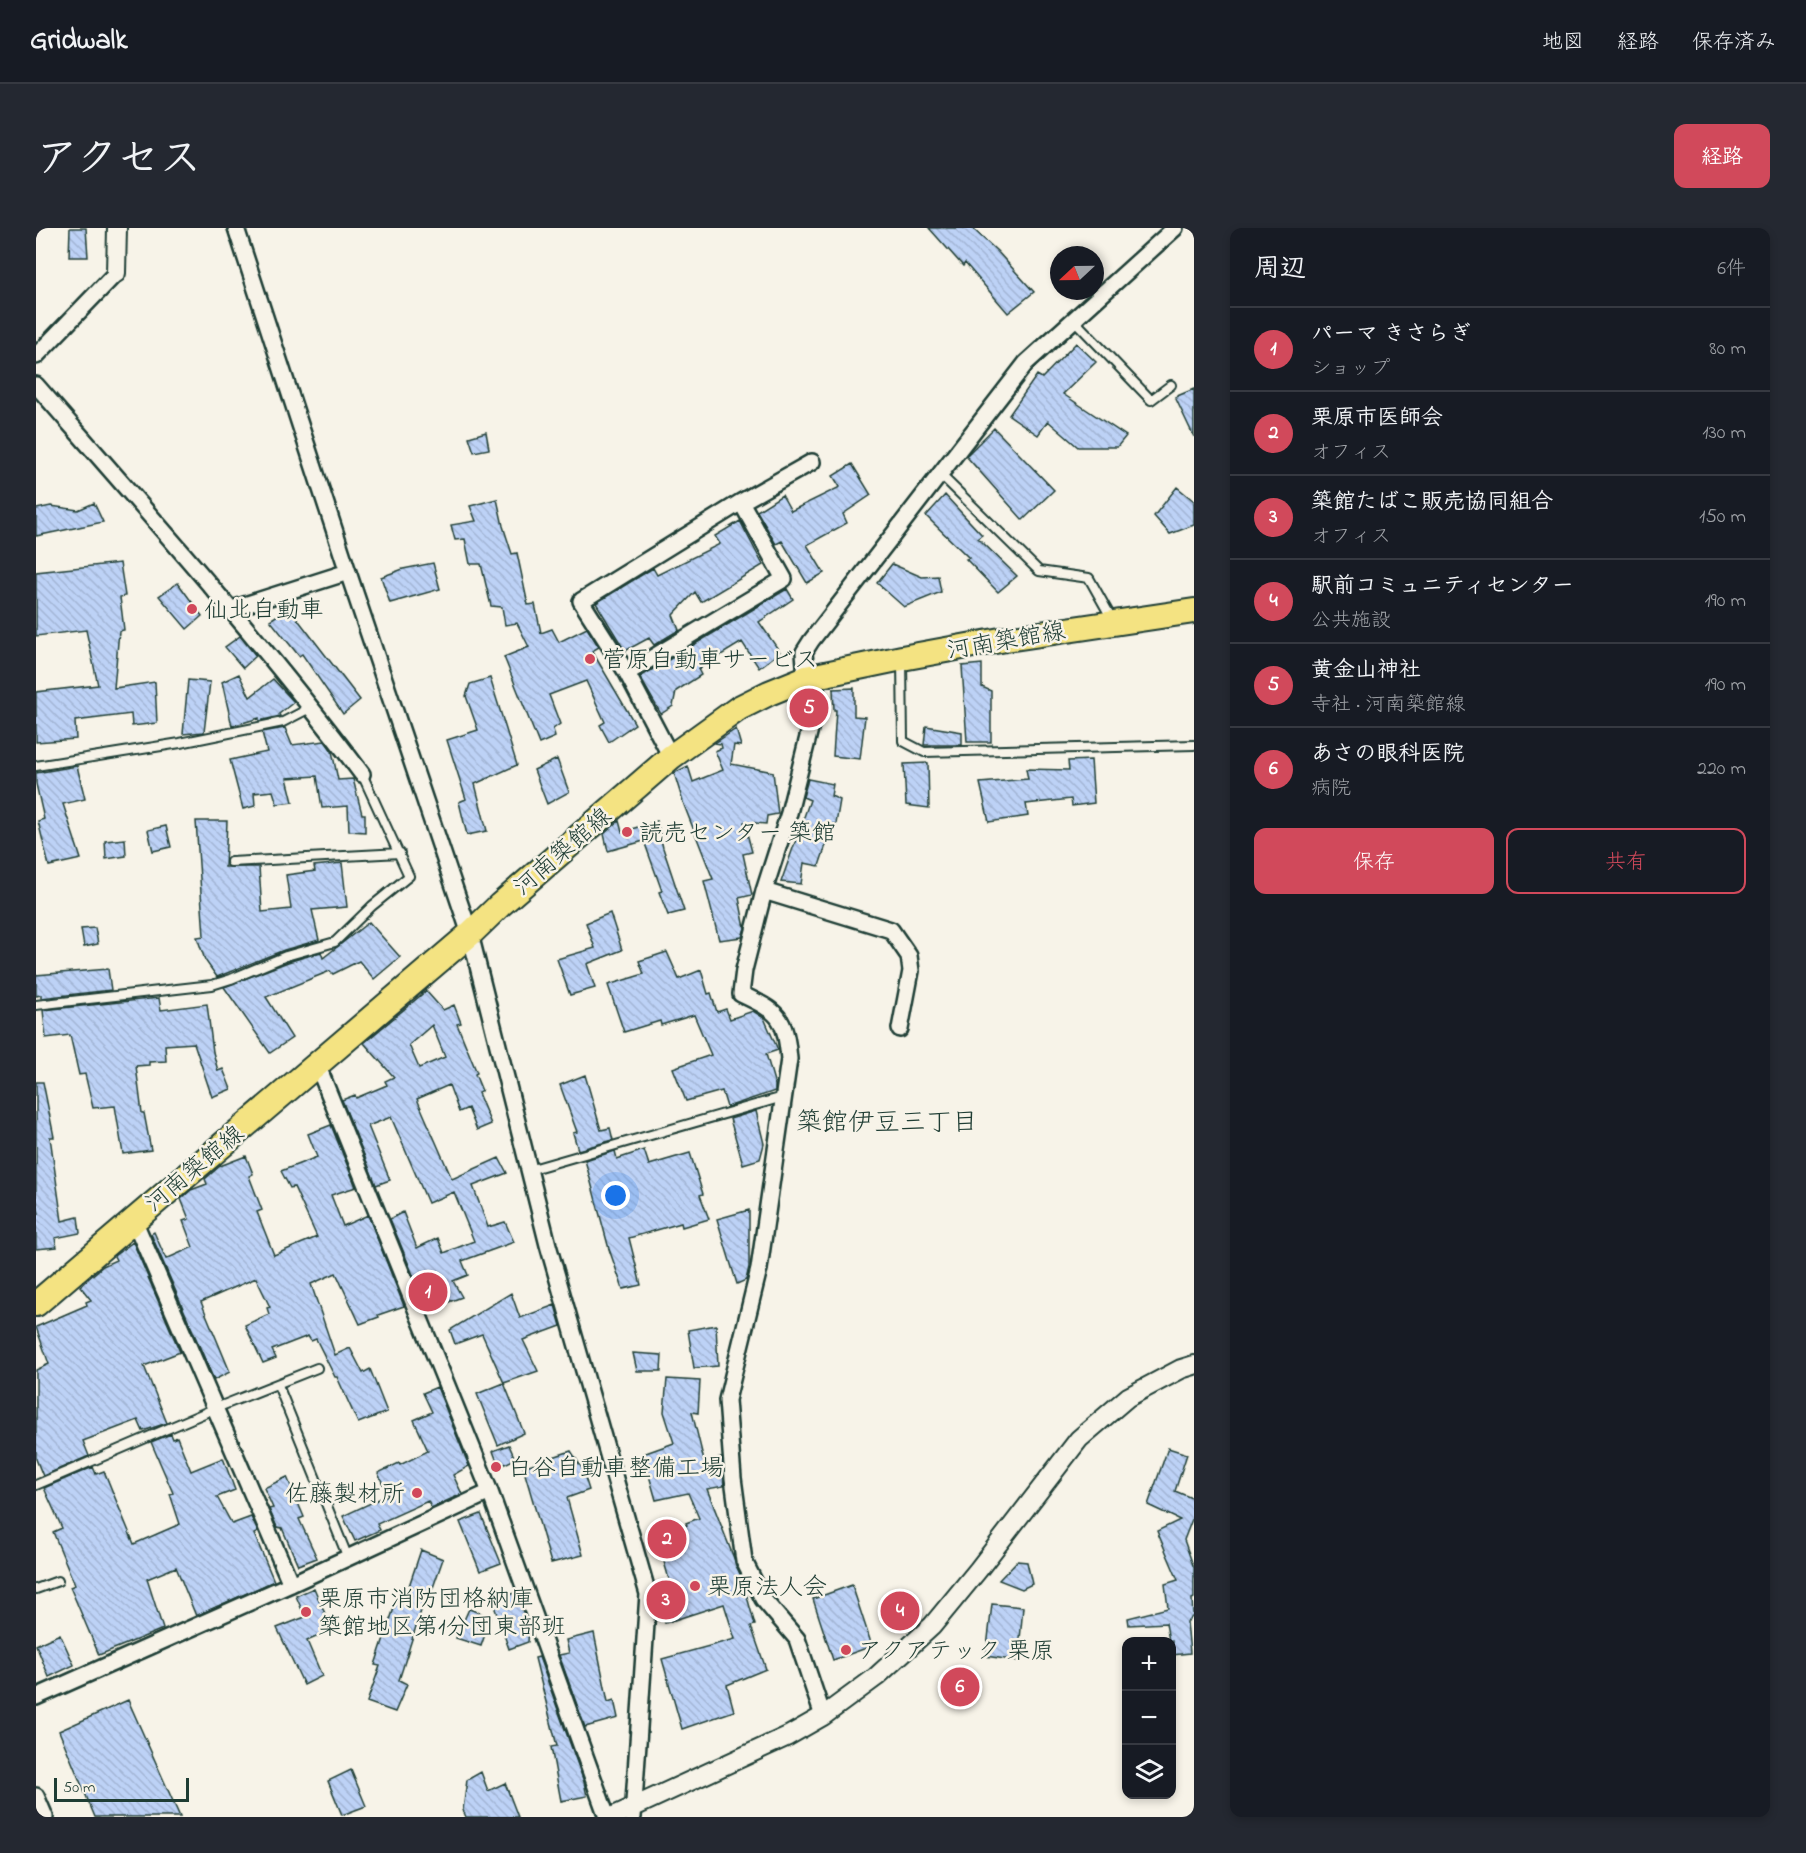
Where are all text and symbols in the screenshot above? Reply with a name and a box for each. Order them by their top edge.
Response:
text: Gridwalk [30,21,127,62]
text: 地図 [1542,28,1584,58]
text: 経路 [1617,28,1659,58]
text: 保存済み [1692,28,1776,58]
button: 経路 [1674,124,1770,188]
text: アクセス [36,130,201,191]
north arrow [1050,246,1104,300]
text: 周辺 [1254,251,1306,289]
text: 6件 [1717,255,1746,284]
text: パーマ きさらぎ [1311,319,1471,351]
text: 1 [1270,335,1277,364]
text: 80 m [1709,335,1746,364]
text: ショップ [1311,355,1390,384]
text: 栗原市医師会 [1311,403,1443,435]
text: 2 [1269,419,1278,448]
text: 130 m [1702,419,1746,448]
text: オフィス [1311,439,1391,468]
text: 築館たばこ販売協同組合 [1311,487,1553,519]
text: 3 [1269,503,1278,532]
text: 150 m [1699,503,1746,532]
text: オフィス [1311,523,1391,552]
text: 駅前コミュニティセンター [1311,571,1574,603]
text: 4 [1269,587,1278,616]
text: 190 m [1704,587,1746,616]
place label: 仙北自動車 [204,594,324,629]
marker: 仙北自動車 [185,602,199,616]
text: 公共施設 [1311,607,1391,636]
street label: 河南築館線 [944,615,1069,670]
place label: 菅原自動車サービス [602,644,818,679]
marker: 菅原自動車サービス [583,652,597,666]
text: 黄金山神社 [1311,655,1421,687]
text: 5 [1268,671,1279,700]
text: 190 m [1704,671,1746,700]
pin: 5 [790,686,828,730]
text: 寺社 · 河南築館線 [1311,691,1465,720]
text: あさの眼科医院 [1311,739,1464,771]
text: 6 [1269,755,1278,784]
text: 220 m [1697,755,1746,784]
text: 病院 [1311,775,1351,804]
street label: 河南築館線 [507,800,620,905]
place label: 読売センター 築館 [639,817,836,852]
marker: 読売センター 築館 [620,825,634,839]
button: 保存 [1254,828,1494,894]
button: 共有 [1506,828,1746,894]
district label: 築館伊豆三丁目 [796,1105,978,1143]
street label: 河南築館線 [138,1118,253,1222]
your location [601,1181,630,1210]
pin: 1 [408,1270,448,1314]
place label: 白谷自動車整備工場 [508,1452,724,1487]
marker: 白谷自動車整備工場 [489,1460,503,1474]
place label: 佐藤製材所 [285,1478,405,1513]
marker: 佐藤製材所 [410,1486,424,1500]
pin: 2 [648,1516,686,1562]
place label: 栗原法人会 [707,1571,827,1606]
pin: 3 [646,1578,686,1622]
marker: 栗原法人会 [688,1579,702,1593]
place label: 栗原市消防団格納庫 築館地区第1分団東部班 [318,1583,566,1646]
pin: 4 [880,1588,920,1634]
marker: 栗原市消防団格納庫 築館地区第1分団東部班 [299,1605,313,1619]
place label: アクアテック 栗原 [858,1635,1055,1670]
map controls [1122,1637,1176,1799]
button: + [1122,1637,1176,1691]
marker: アクアテック 栗原 [839,1643,853,1657]
pin: 6 [940,1664,980,1710]
button: − [1122,1691,1176,1745]
button: layers [1122,1745,1176,1799]
scale bar [54,1775,189,1802]
text: 50 m [63,1776,95,1800]

